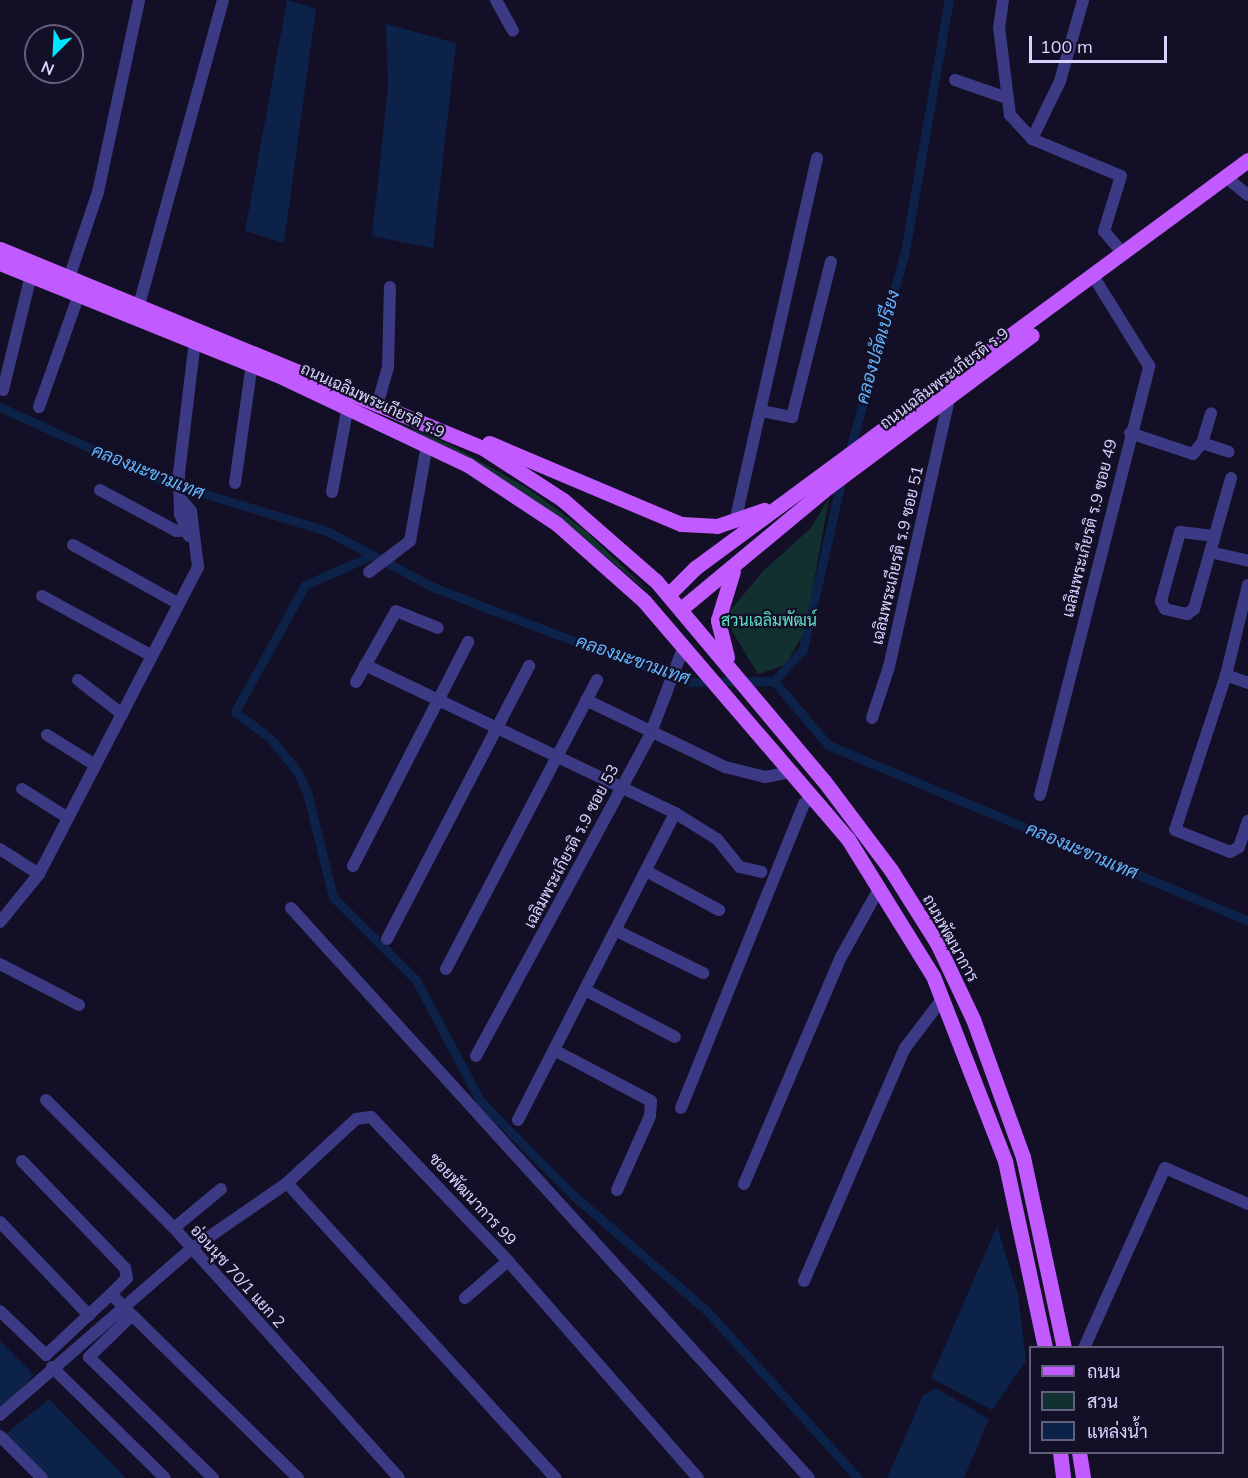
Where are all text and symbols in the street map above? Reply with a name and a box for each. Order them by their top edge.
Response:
north arrow [24,24,84,84]
scale bar [1032,24,1170,62]
text: 100 m [1040,35,1093,58]
text: N [38,57,57,80]
water label: คลองปลัดเปรียง [851,288,905,406]
street label: ถนนเฉลิมพระเกียรติ ร.9 [876,323,1012,433]
street label: ถนนเฉลิมพระเกียรติ ร.9 [298,358,448,442]
street label: เฉลิมพระเกียรติ ร.9 ซอย 49 [1058,437,1120,619]
water label: คลองมะขามเทศ [89,440,207,504]
street label: เฉลิมพระเกียรติ ร.9 ซอย 51 [867,464,927,646]
park label: สวนเฉลิมพัฒน์ [721,610,817,630]
water label: คลองมะขามเทศ [573,630,693,690]
street label: เฉลิมพระเกียรติ ร.9 ซอย 53 [520,761,622,931]
water label: คลองมะขามเทศ [1023,818,1141,884]
street label: ถนนพัฒนาการ [919,891,983,985]
street label: ซอยพัฒนาการ 99 [425,1149,521,1249]
street label: อ่อนนุช 70/1 แยก 2 [187,1221,289,1331]
legend [1029,1346,1224,1454]
text: ถนน [1087,1360,1120,1383]
text: สวน [1087,1390,1118,1413]
text: แหล่งน้ำ [1087,1420,1148,1443]

